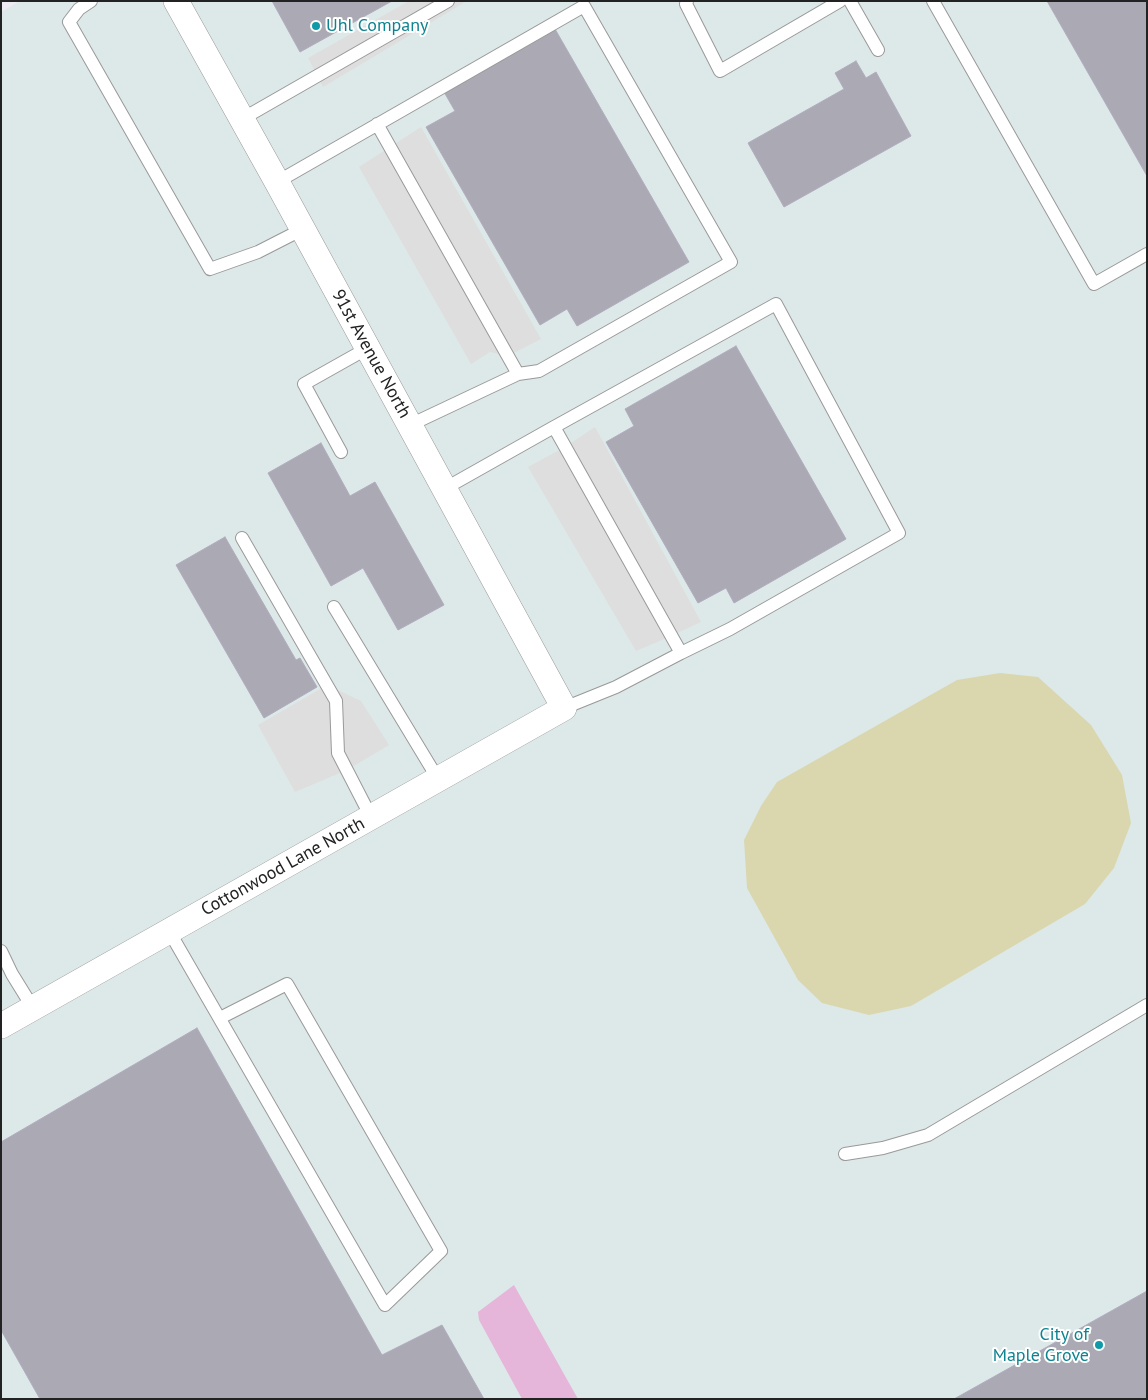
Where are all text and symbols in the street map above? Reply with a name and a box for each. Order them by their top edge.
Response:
place label: Uhl Company [326,15,428,37]
marker: Uhl Company [310,20,322,32]
street label: 91st Avenue North [327,286,415,422]
street label: Cottonwood Lane North [197,813,369,921]
place label: City of Maple Grove [993,1324,1089,1366]
marker: City of Maple Grove [1093,1339,1105,1351]

